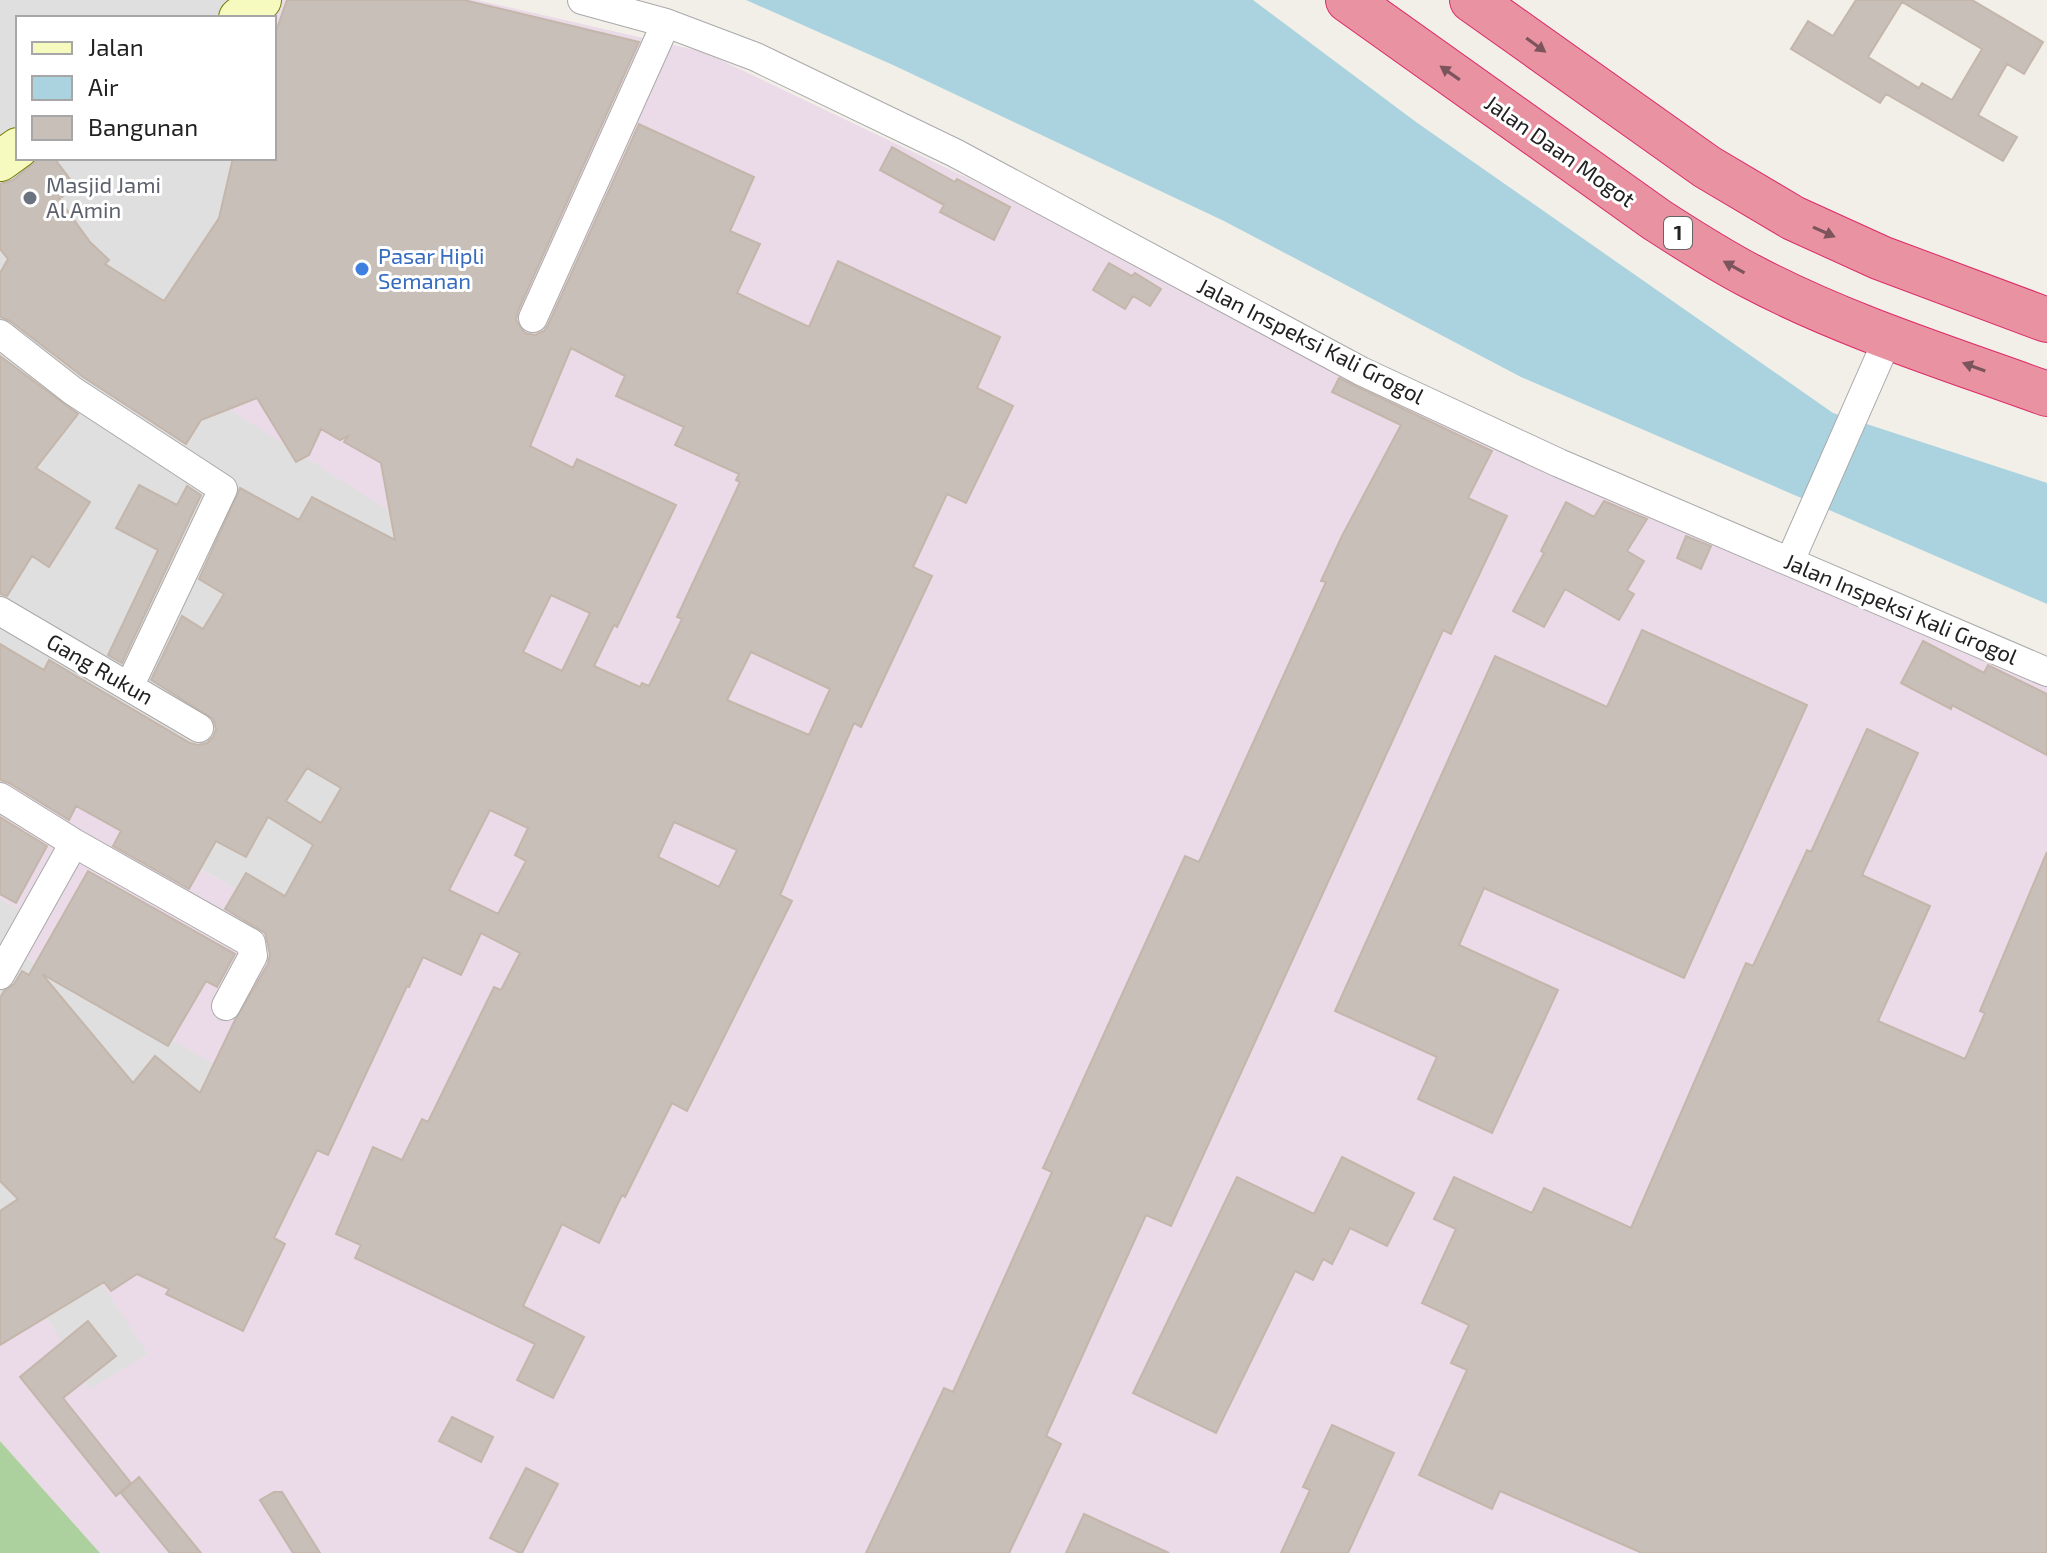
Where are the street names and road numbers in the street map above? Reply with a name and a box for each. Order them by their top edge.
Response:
street label: Jalan Daan Mogot [1481,89,1641,212]
road number: 1 [1664,217,1692,249]
street label: Jalan Inspeksi Kali Grogol [1194,272,1430,409]
street label: Jalan Inspeksi Kali Grogol [1781,547,2022,669]
street label: Gang Rukun [43,627,158,709]

